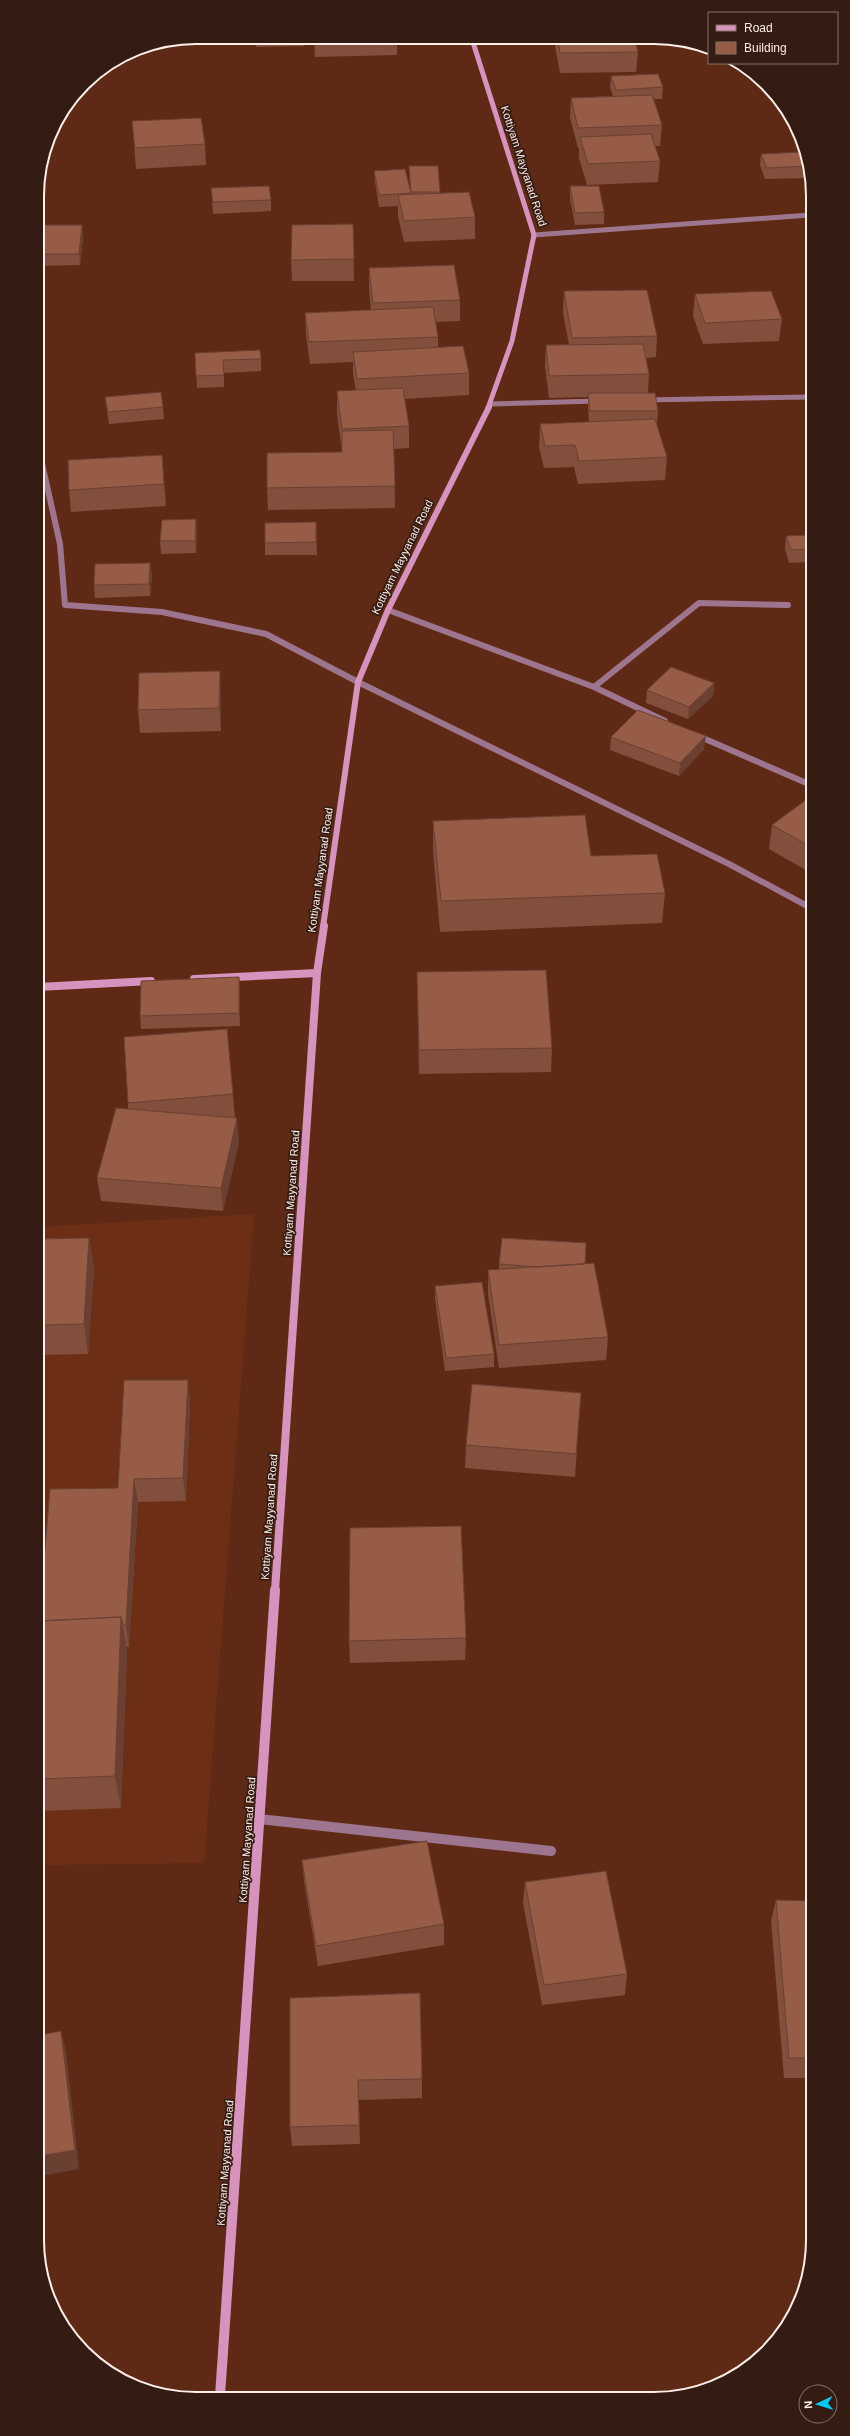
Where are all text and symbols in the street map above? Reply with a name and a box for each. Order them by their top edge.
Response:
legend [708,12,838,64]
text: Road [744,21,773,35]
text: Building [744,41,787,55]
street label: Kottiyam Mayyanad Road [499,104,549,228]
street label: Kottiyam Mayyanad Road [369,498,435,616]
street label: Kottiyam Mayyanad Road [305,807,335,933]
street label: Kottiyam Mayyanad Road [281,1130,301,1256]
street label: Kottiyam Mayyanad Road [259,1454,279,1580]
street label: Kottiyam Mayyanad Road [237,1777,257,1903]
street label: Kottiyam Mayyanad Road [215,2100,235,2226]
north arrow [798,2384,838,2424]
text: N [802,2400,814,2409]

